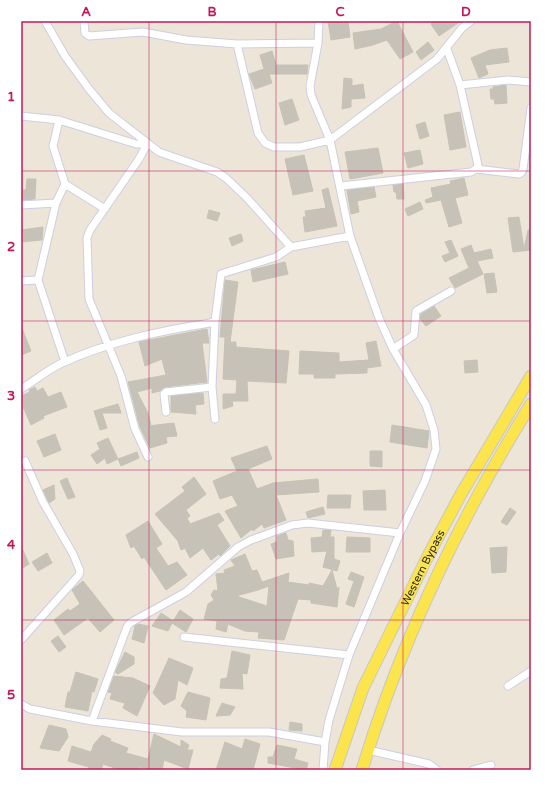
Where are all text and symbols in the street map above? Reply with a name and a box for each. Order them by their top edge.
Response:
text: A [81,4,91,20]
text: B [207,4,217,20]
text: C [335,4,345,20]
text: D [461,4,471,20]
text: 1 [7,89,15,105]
text: 2 [7,239,15,255]
text: 3 [7,388,15,404]
street label: Western Bypass [399,528,448,608]
text: 4 [7,537,16,553]
text: 5 [7,687,15,703]

